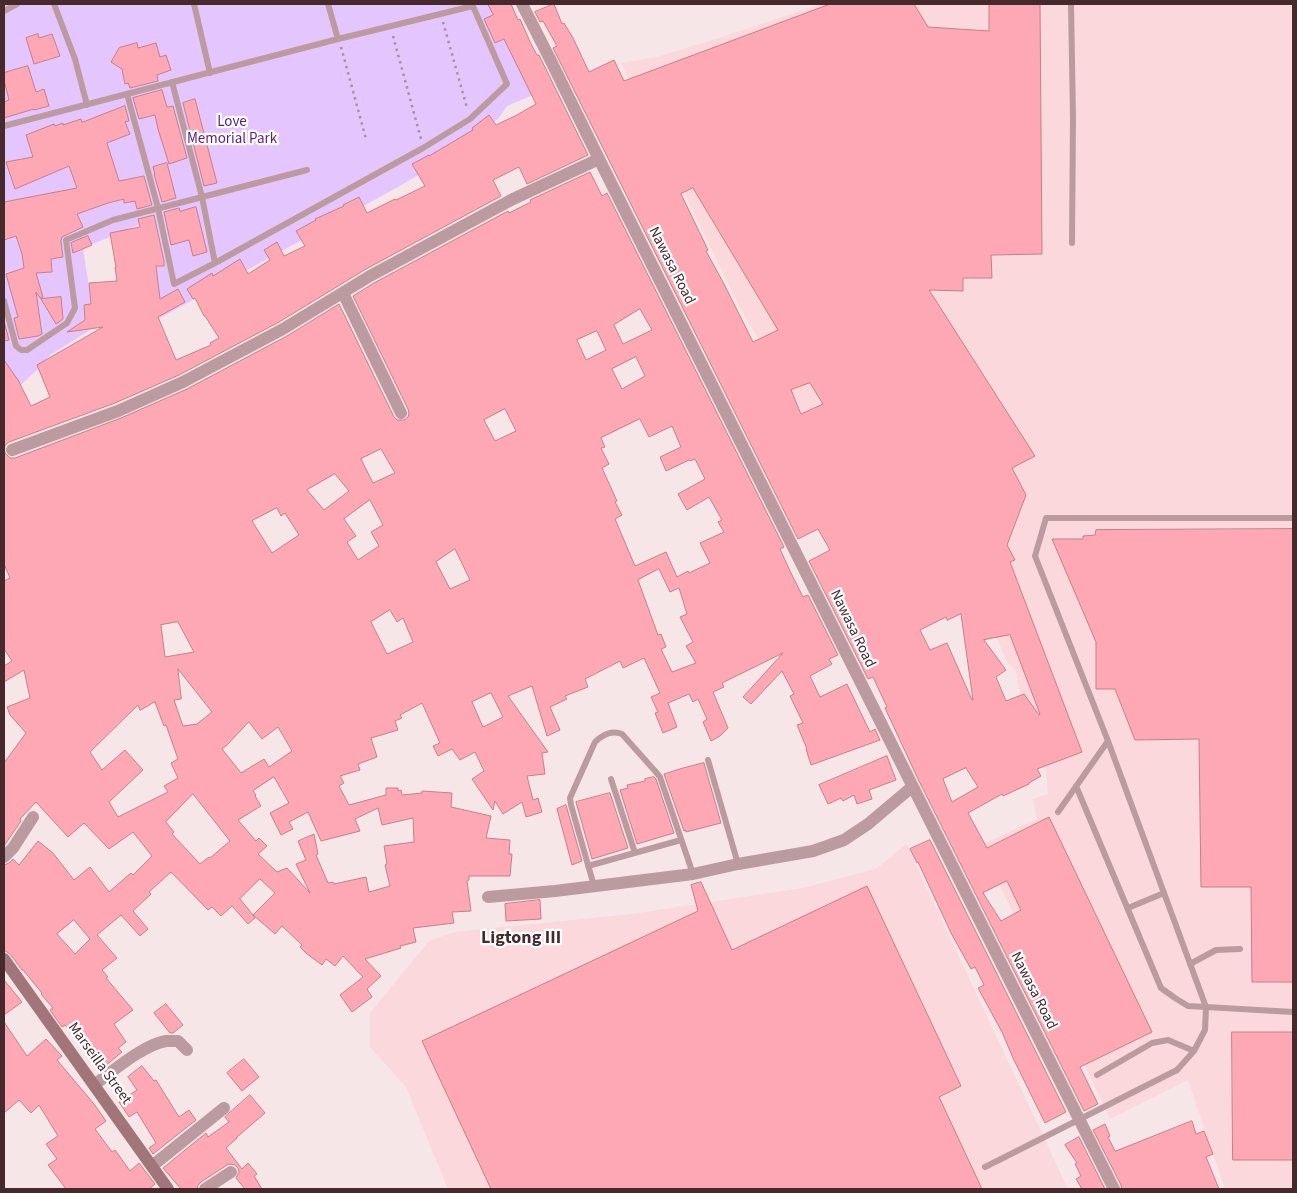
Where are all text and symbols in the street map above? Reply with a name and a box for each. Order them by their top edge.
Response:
park label: Love Memorial Park [187,114,277,149]
street label: Nawasa Road [644,224,698,308]
street label: Nawasa Road [825,587,879,671]
district label: Ligtong III [481,928,561,950]
street label: Nawasa Road [1006,949,1060,1033]
street label: Marseilla Street [63,1020,135,1108]

